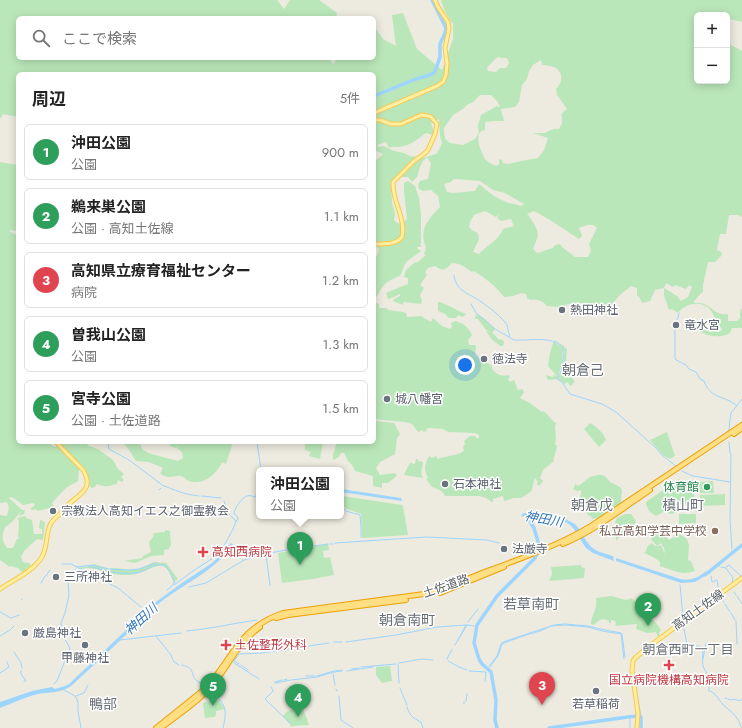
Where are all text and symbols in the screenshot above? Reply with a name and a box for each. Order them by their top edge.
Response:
map controls [694,12,730,84]
button: + [694,12,730,48]
search box [16,16,376,60]
icon: search [30,27,52,49]
text: ここで検索 [62,28,137,50]
button: − [694,48,730,84]
text: 周辺 [32,87,66,111]
text: 5件 [340,89,360,108]
text: 沖田公園 [71,132,131,154]
text: 1 [43,143,49,162]
text: 900 m [322,143,359,162]
text: 公園 [71,155,97,174]
text: 鵜来巣公園 [71,196,146,218]
text: 2 [42,207,50,226]
text: 1.1 km [324,207,359,226]
text: 公園 · 高知土佐線 [71,219,174,238]
text: 高知県立療育福祉センター [71,260,251,282]
text: 3 [42,271,50,290]
text: 1.2 km [322,271,359,290]
text: 病院 [71,283,97,302]
place label: 熱田神社 [570,301,618,319]
marker: 熱田神社 [557,305,567,315]
place label: 竜水宮 [684,316,720,334]
marker: 竜水宮 [671,320,681,330]
text: 曽我山公園 [71,324,146,346]
text: 4 [41,335,51,354]
text: 1.3 km [322,335,359,354]
text: 公園 [71,347,97,366]
place label: 徳法寺 [492,350,528,368]
marker: 徳法寺 [479,354,489,364]
your location [455,355,475,375]
district label: 朝倉己 [562,360,604,380]
text: 宮寺公園 [71,388,131,410]
place label: 城八幡宮 [395,390,443,408]
marker: 城八幡宮 [382,394,392,404]
text: 5 [42,399,50,418]
text: 1.5 km [322,399,359,418]
text: 公園 · 土佐道路 [71,411,161,430]
popup [256,467,344,519]
text: 沖田公園 [270,473,330,495]
place label: 石本神社 [453,475,501,493]
place label: 体育館 [663,478,699,496]
marker: 石本神社 [440,479,450,489]
marker: 体育館 [702,482,712,492]
district label: 朝倉戊 [571,495,613,515]
district label: 槙山町 [662,495,704,515]
text: 公園 [270,496,296,515]
place label: 宗教法人高知イエス之御霊教会 [61,502,229,520]
marker: 宗教法人高知イエス之御霊教会 [48,506,58,516]
water label: 神田川 [523,506,567,532]
place label: 私立高知学芸中学校 [599,522,707,540]
marker: 私立高知学芸中学校 [710,526,720,536]
pin: 1 [287,532,313,565]
place label: 法厳寺 [512,540,548,558]
place label: 高知西病院 [212,543,272,561]
marker: 法厳寺 [499,544,509,554]
marker: 高知西病院 [197,546,209,558]
place label: 三所神社 [64,568,112,586]
street label: 土佐道路 [420,570,472,602]
marker: 三所神社 [51,572,61,582]
street label: 高知土佐線 [668,585,728,635]
pin: 2 [635,593,661,626]
district label: 若草南町 [503,594,559,614]
water label: 神田川 [120,598,163,639]
district label: 朝倉南町 [379,610,435,630]
place label: 厳島神社 [33,624,81,642]
marker: 厳島神社 [20,628,30,638]
place label: 土佐整形外科 [235,636,307,654]
marker: 土佐整形外科 [220,639,232,651]
marker: 甲藤神社 [80,640,90,650]
district label: 朝倉西町一丁目 [642,640,734,659]
place label: 甲藤神社 [61,649,109,667]
marker: 国立病院機構高知病院 [663,659,675,671]
place label: 国立病院機構高知病院 [609,671,729,689]
pin: 3 [529,672,555,705]
pin: 5 [200,673,226,706]
pin: 4 [285,684,311,717]
marker: 若草稲荷 [591,686,601,696]
district label: 鴨部 [89,694,117,714]
place label: 若草稲荷 [572,695,620,713]

